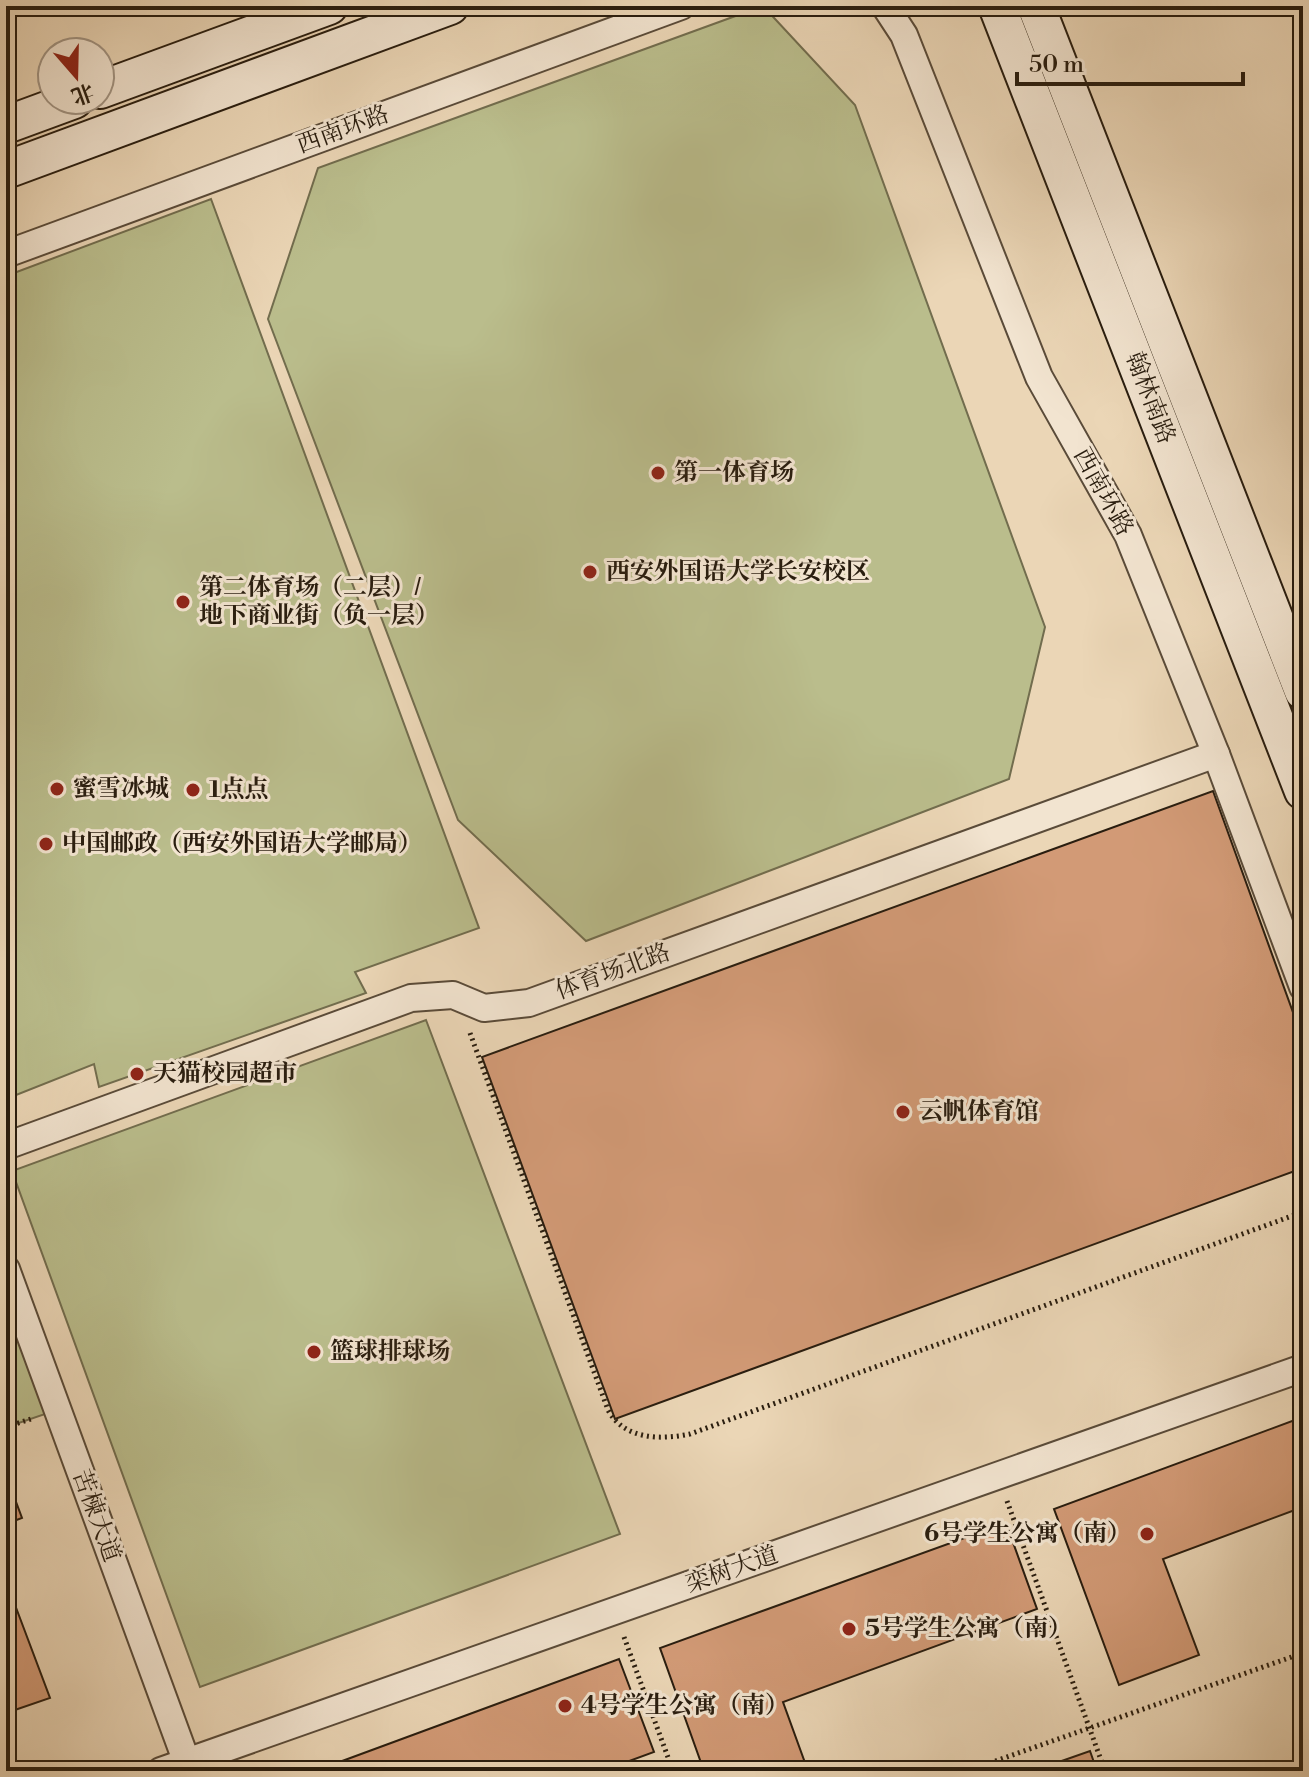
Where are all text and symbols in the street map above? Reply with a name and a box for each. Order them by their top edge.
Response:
north arrow [36,36,116,116]
scale bar [1017,36,1243,86]
text: 50 m [1029,50,1084,80]
text: 北 [67,77,97,110]
street label: 西南环路 [293,99,393,161]
street label: 翰林南路 [1119,348,1181,448]
street label: 西南环路 [1067,443,1139,541]
place label: 第一体育场 [674,458,794,488]
marker: 第一体育场 [649,464,667,482]
place label: 西安外国语大学长安校区 [606,557,870,587]
marker: 西安外国语大学长安校区 [581,563,599,581]
place label: 第二体育场（二层）/ 地下商业街（负一层） [199,573,439,631]
marker: 第二体育场（二层）/ 地下商业街（负一层） [174,593,192,611]
place label: 蜜雪冰城 [73,774,169,804]
place label: 1点点 [209,775,269,805]
marker: 蜜雪冰城 [48,780,66,798]
marker: 1点点 [184,781,202,799]
place label: 中国邮政（西安外国语大学邮局） [62,829,422,859]
marker: 中国邮政（西安外国语大学邮局） [37,835,55,853]
street label: 体育场北路 [551,937,675,1007]
place label: 天猫校园超市 [153,1059,297,1089]
marker: 天猫校园超市 [128,1065,146,1083]
place label: 云帆体育馆 [919,1097,1039,1127]
marker: 云帆体育馆 [894,1103,912,1121]
place label: 篮球排球场 [330,1337,450,1367]
marker: 篮球排球场 [305,1343,323,1361]
street label: 苦楝大道 [65,1466,127,1566]
place label: 6号学生公寓（南） [924,1519,1131,1549]
marker: 6号学生公寓（南） [1138,1525,1156,1543]
street label: 栾树大道 [682,1540,782,1600]
place label: 5号学生公寓（南） [865,1614,1072,1644]
marker: 5号学生公寓（南） [840,1620,858,1638]
place label: 4号学生公寓（南） [581,1691,789,1721]
marker: 4号学生公寓（南） [556,1697,574,1715]

